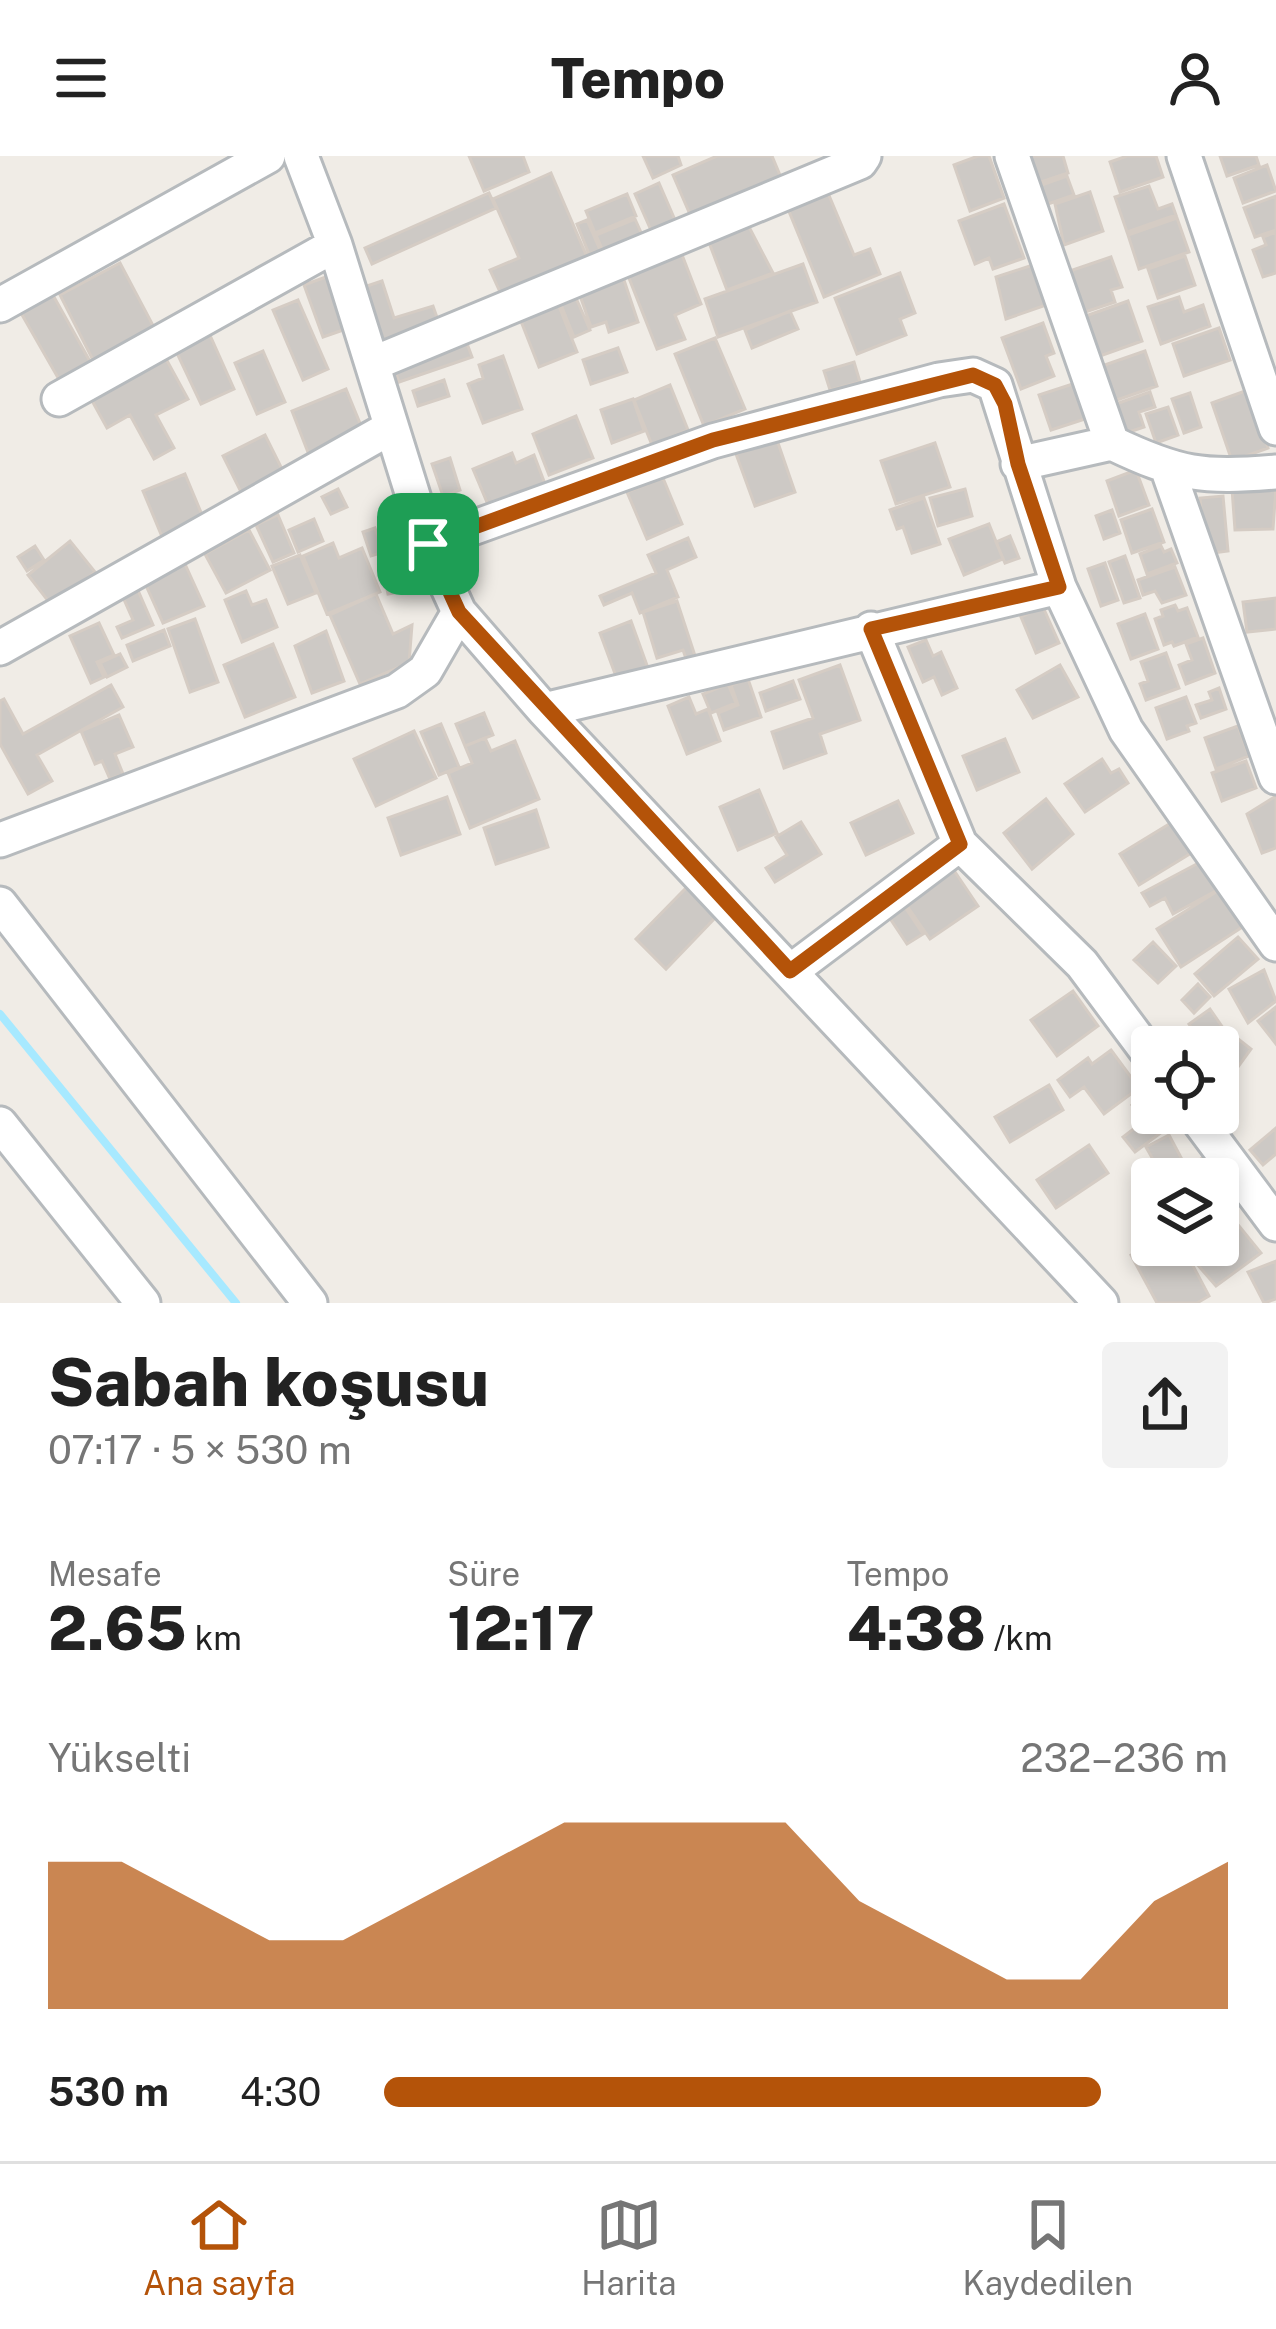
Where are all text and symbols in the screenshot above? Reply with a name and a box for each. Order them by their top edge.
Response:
icon: menu [48,45,114,111]
icon: person [1162,45,1228,111]
text: Tempo [551,47,725,110]
pin [377,493,479,595]
icon: arrive [395,511,461,577]
map controls [1131,1026,1239,1266]
button: locate [1131,1026,1239,1134]
button: layers [1131,1158,1239,1266]
button: share [1102,1342,1228,1468]
text: Sabah koşusu [48,1343,489,1421]
text: 07:17 · 5 × 530 m [48,1427,352,1473]
text: Mesafe [48,1555,162,1593]
text: Süre [447,1555,520,1593]
text: Tempo [847,1555,950,1593]
text: 2.65 [48,1593,187,1664]
text: 12:17 [447,1593,595,1664]
text: 4:38 [847,1593,986,1664]
text: km [187,1619,242,1657]
text: /km [986,1619,1053,1657]
text: Yükselti [48,1735,191,1781]
text: 232–236 m [1020,1735,1228,1781]
text: 530 m [48,2069,169,2115]
text: 4:30 [240,2069,322,2115]
tab: Ana sayfa [143,2192,295,2302]
tab: Harita [581,2192,677,2302]
tab: Kaydedilen [962,2192,1133,2302]

